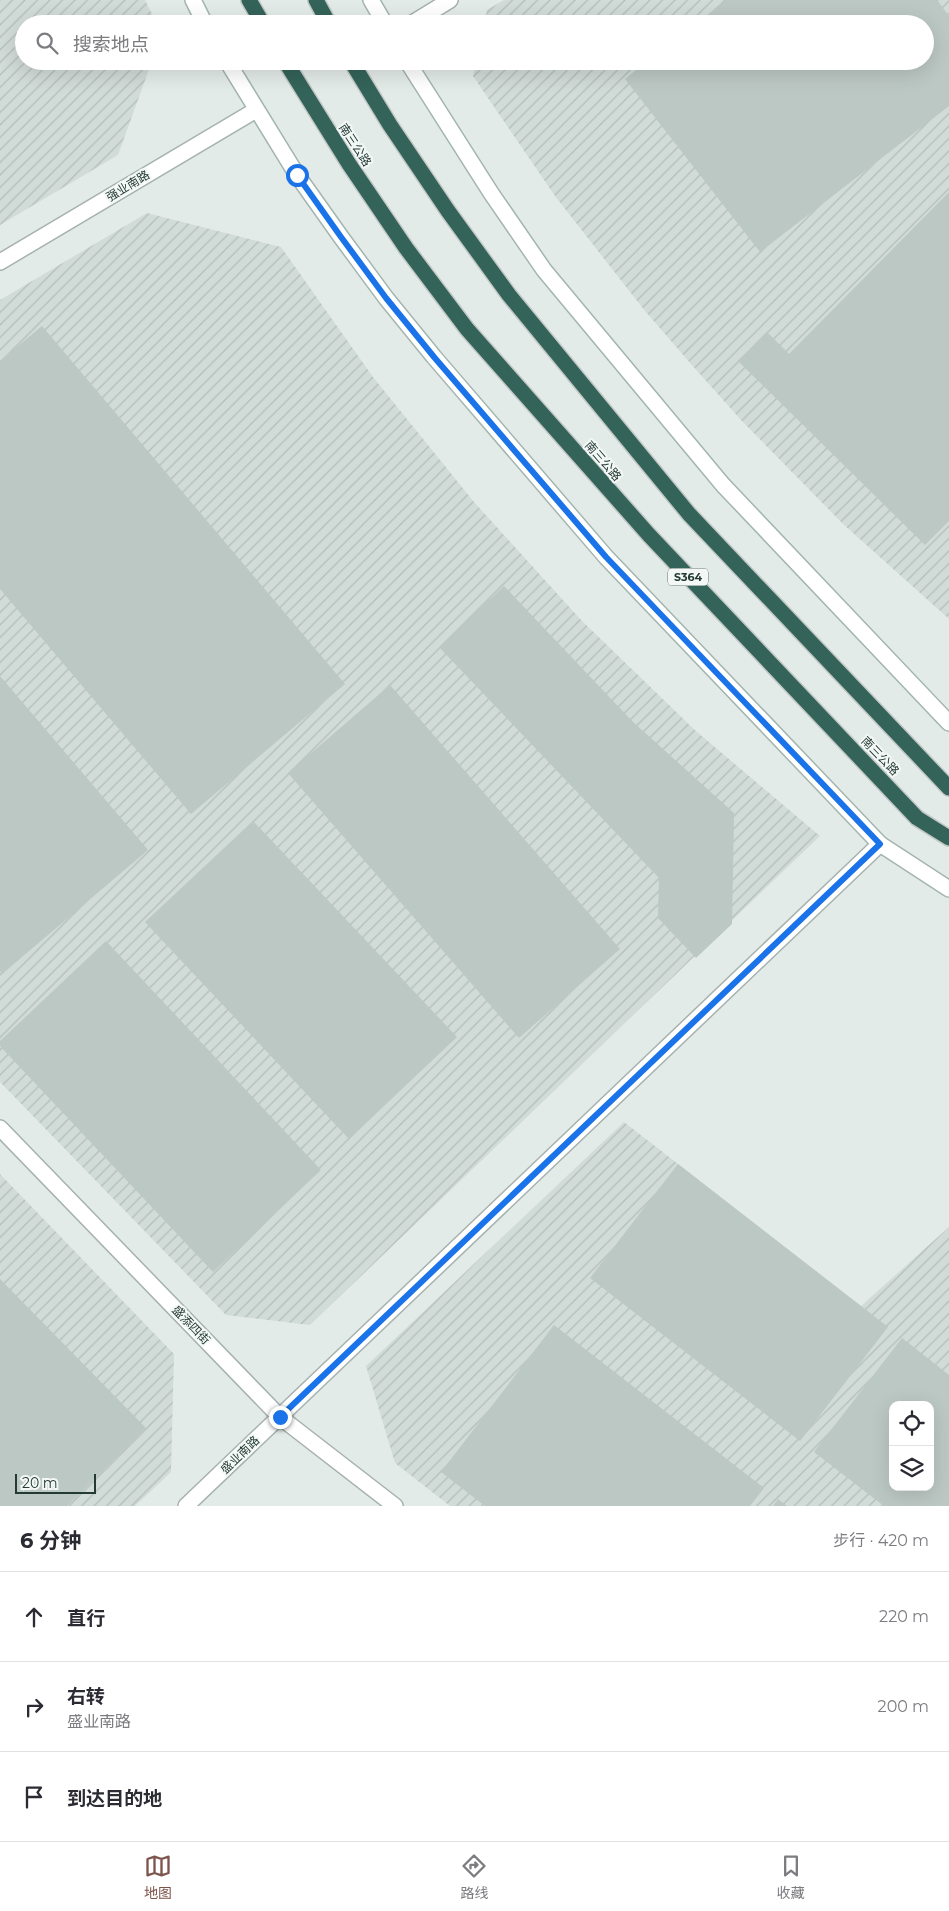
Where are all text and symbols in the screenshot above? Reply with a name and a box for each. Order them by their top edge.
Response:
search box [15,15,934,70]
icon: search [33,29,61,57]
text: 搜索地点 [73,33,149,56]
street label: 南三公路 [336,121,375,169]
route start [286,164,309,187]
street label: 强业南路 [103,167,152,204]
street label: 南三公路 [582,438,625,484]
road number: S364 [668,568,708,586]
street label: 南三公路 [858,733,902,778]
street label: 盛添四街 [169,1302,213,1347]
map controls [889,1401,934,1491]
button: locate [889,1401,934,1446]
route end [269,1406,292,1429]
street label: 盛业南路 [217,1433,262,1477]
button: layers [889,1446,934,1491]
scale bar [15,1471,96,1494]
text: 20 m [22,1474,58,1492]
text: 6 分钟 [20,1528,81,1553]
text: 步行 · 420 m [833,1531,929,1550]
icon: ahead [20,1603,48,1631]
text: 直行 [67,1607,105,1630]
text: 220 m [879,1607,929,1626]
text: 右转 [67,1685,105,1708]
icon: right [20,1693,48,1721]
text: 200 m [878,1697,929,1716]
text: 盛业南路 [67,1712,131,1731]
icon: arrive [20,1783,48,1811]
text: 到达目的地 [67,1787,162,1810]
tab: 地图 [144,1852,172,1902]
tab: 路线 [460,1852,488,1902]
tab: 收藏 [777,1852,805,1902]

